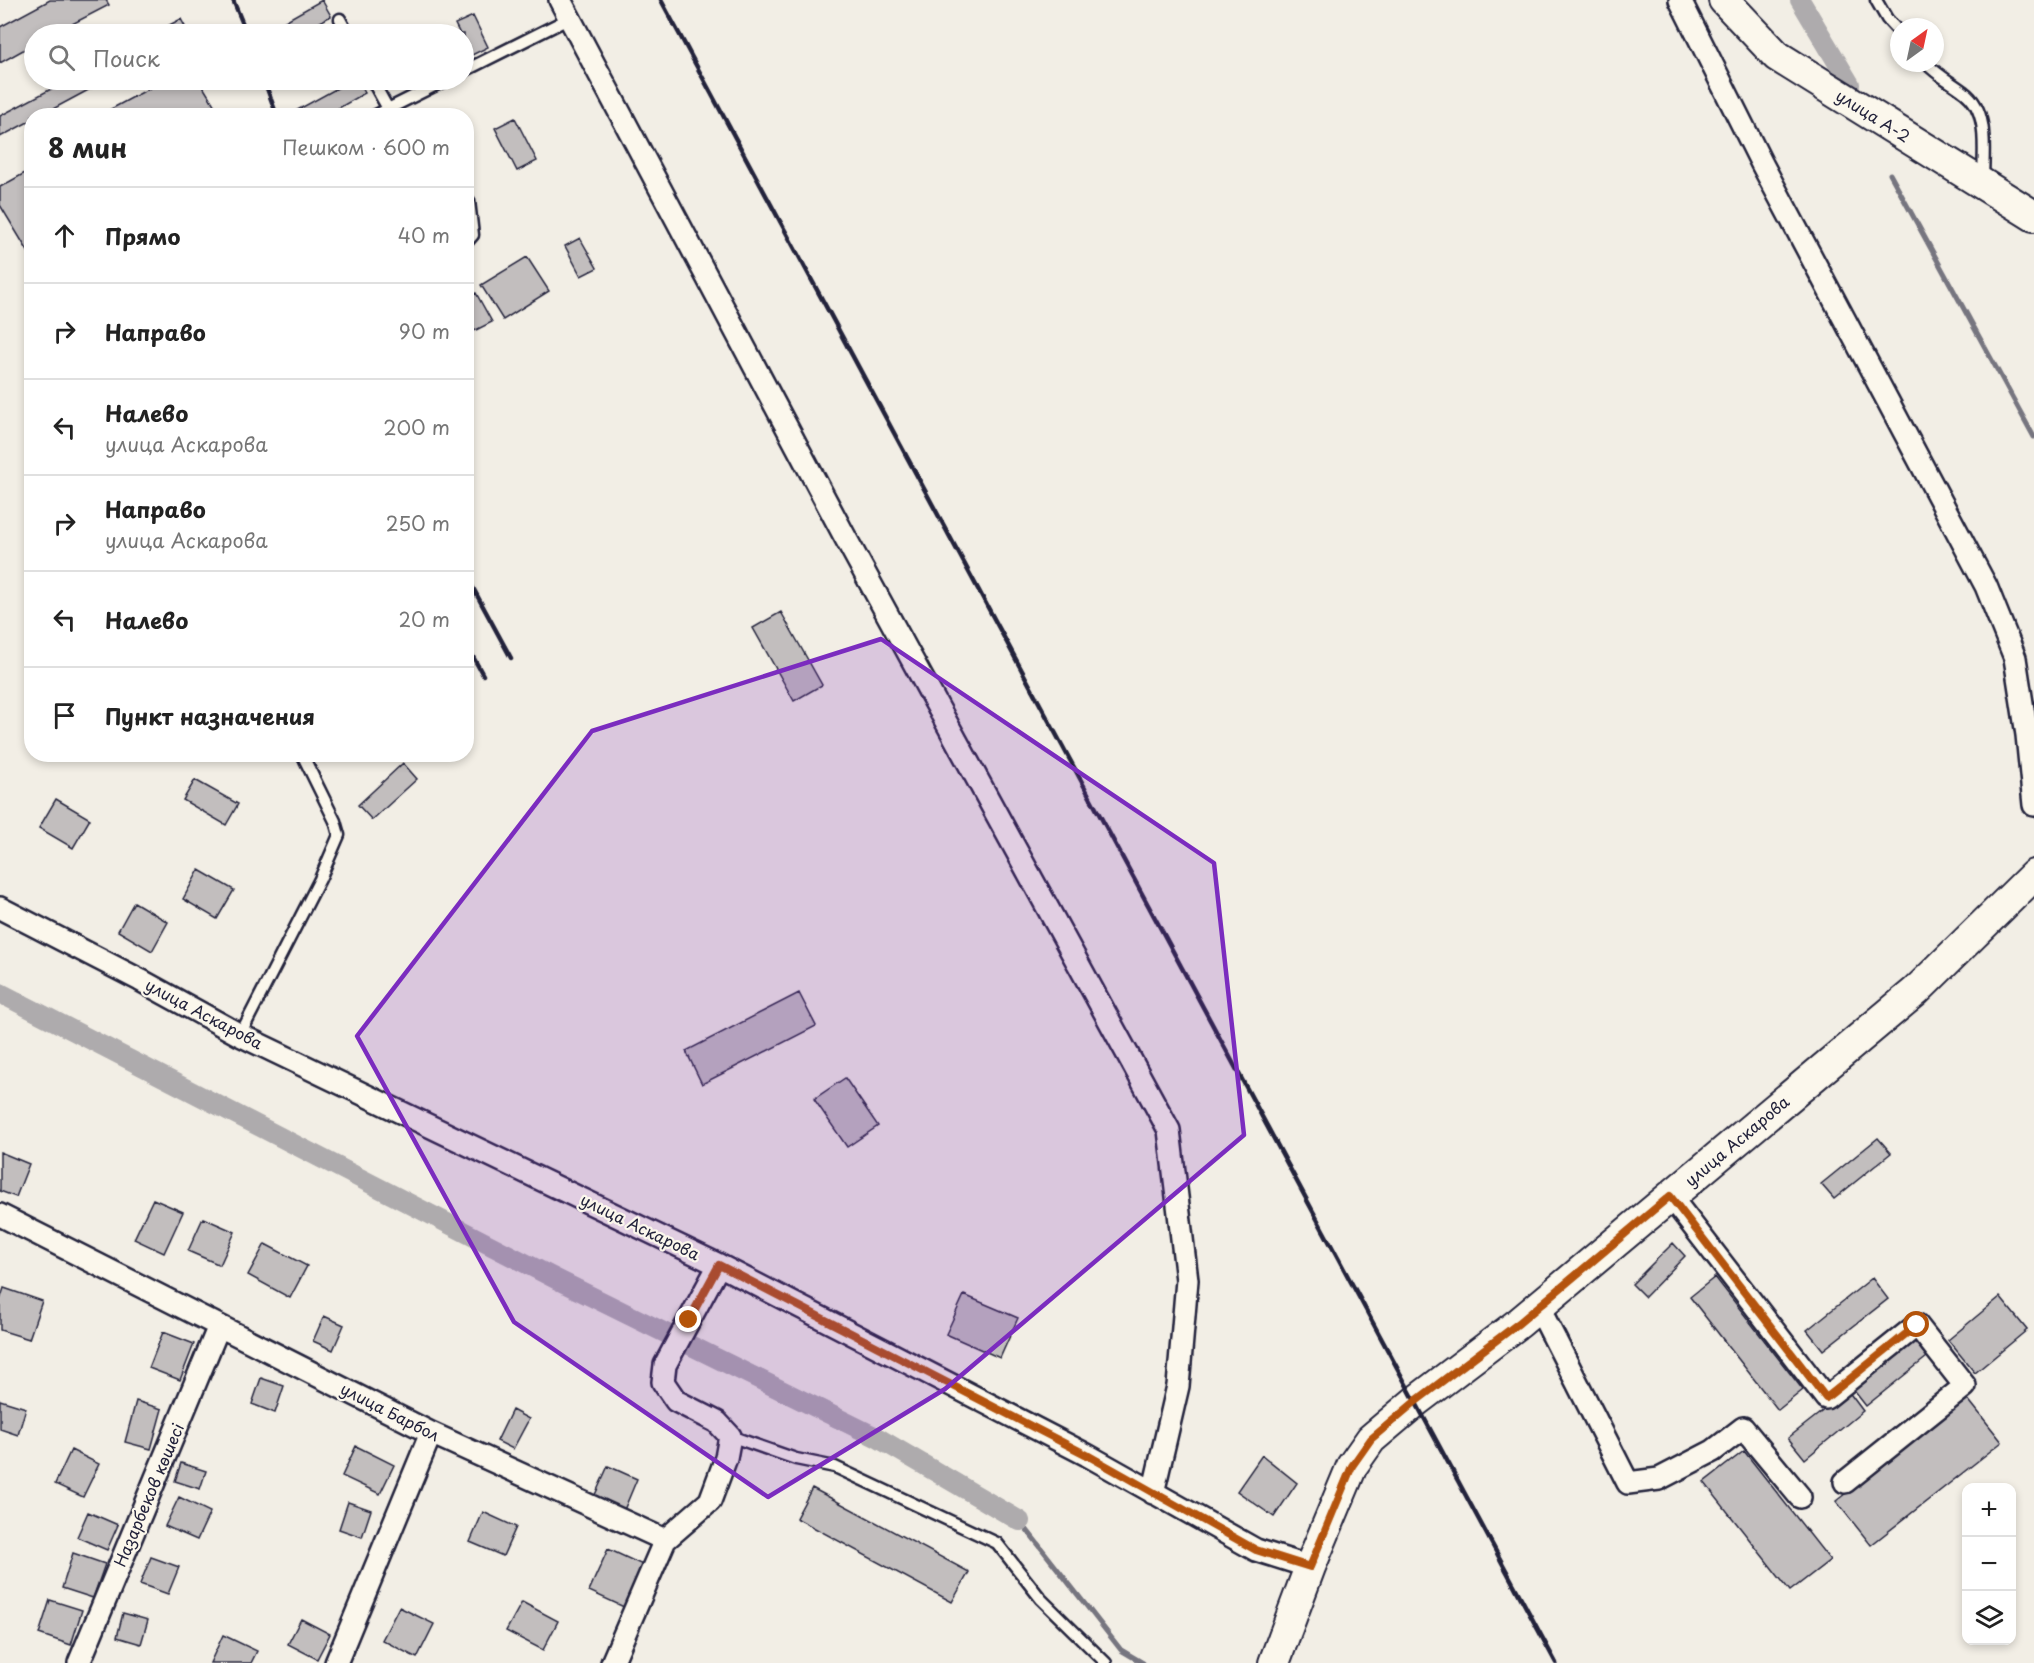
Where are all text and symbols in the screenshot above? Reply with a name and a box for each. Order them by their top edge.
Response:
north arrow [1890,18,1944,72]
search box [24,24,474,90]
icon: search [45,41,78,74]
text: Поиск [93,41,160,74]
street label: улица А-2 [1832,83,1915,147]
text: 8 мин [48,128,127,167]
text: Пешком · 600 m [282,132,450,162]
icon: ahead [48,219,81,252]
text: Прямо [105,219,180,252]
text: 40 m [398,220,450,250]
icon: right [48,315,81,348]
text: Направо [105,315,206,348]
text: 90 m [399,316,450,346]
text: Налево [105,396,188,429]
icon: left [48,411,81,444]
text: 200 m [383,412,450,442]
text: улица Аскарова [105,429,268,459]
text: Направо [105,492,206,525]
icon: right [48,507,81,540]
text: 250 m [386,508,450,538]
text: улица Аскарова [105,525,268,555]
icon: left [48,603,81,636]
text: Налево [105,603,188,636]
text: 20 m [398,604,450,634]
icon: arrive [48,699,81,732]
text: Пункт назначения [105,699,315,732]
street label: улица Аскарова [141,972,268,1054]
street label: улица Аскарова [1679,1089,1794,1191]
street label: улица Аскарова [577,1187,704,1265]
route end [675,1306,701,1332]
route start [1903,1311,1929,1337]
street label: улица Барбол [337,1376,444,1446]
street label: Назарбеков көшесі [107,1419,189,1570]
map controls [1962,1483,2016,1645]
button: + [1962,1483,2016,1537]
button: − [1962,1537,2016,1591]
button: layers [1962,1591,2016,1645]

